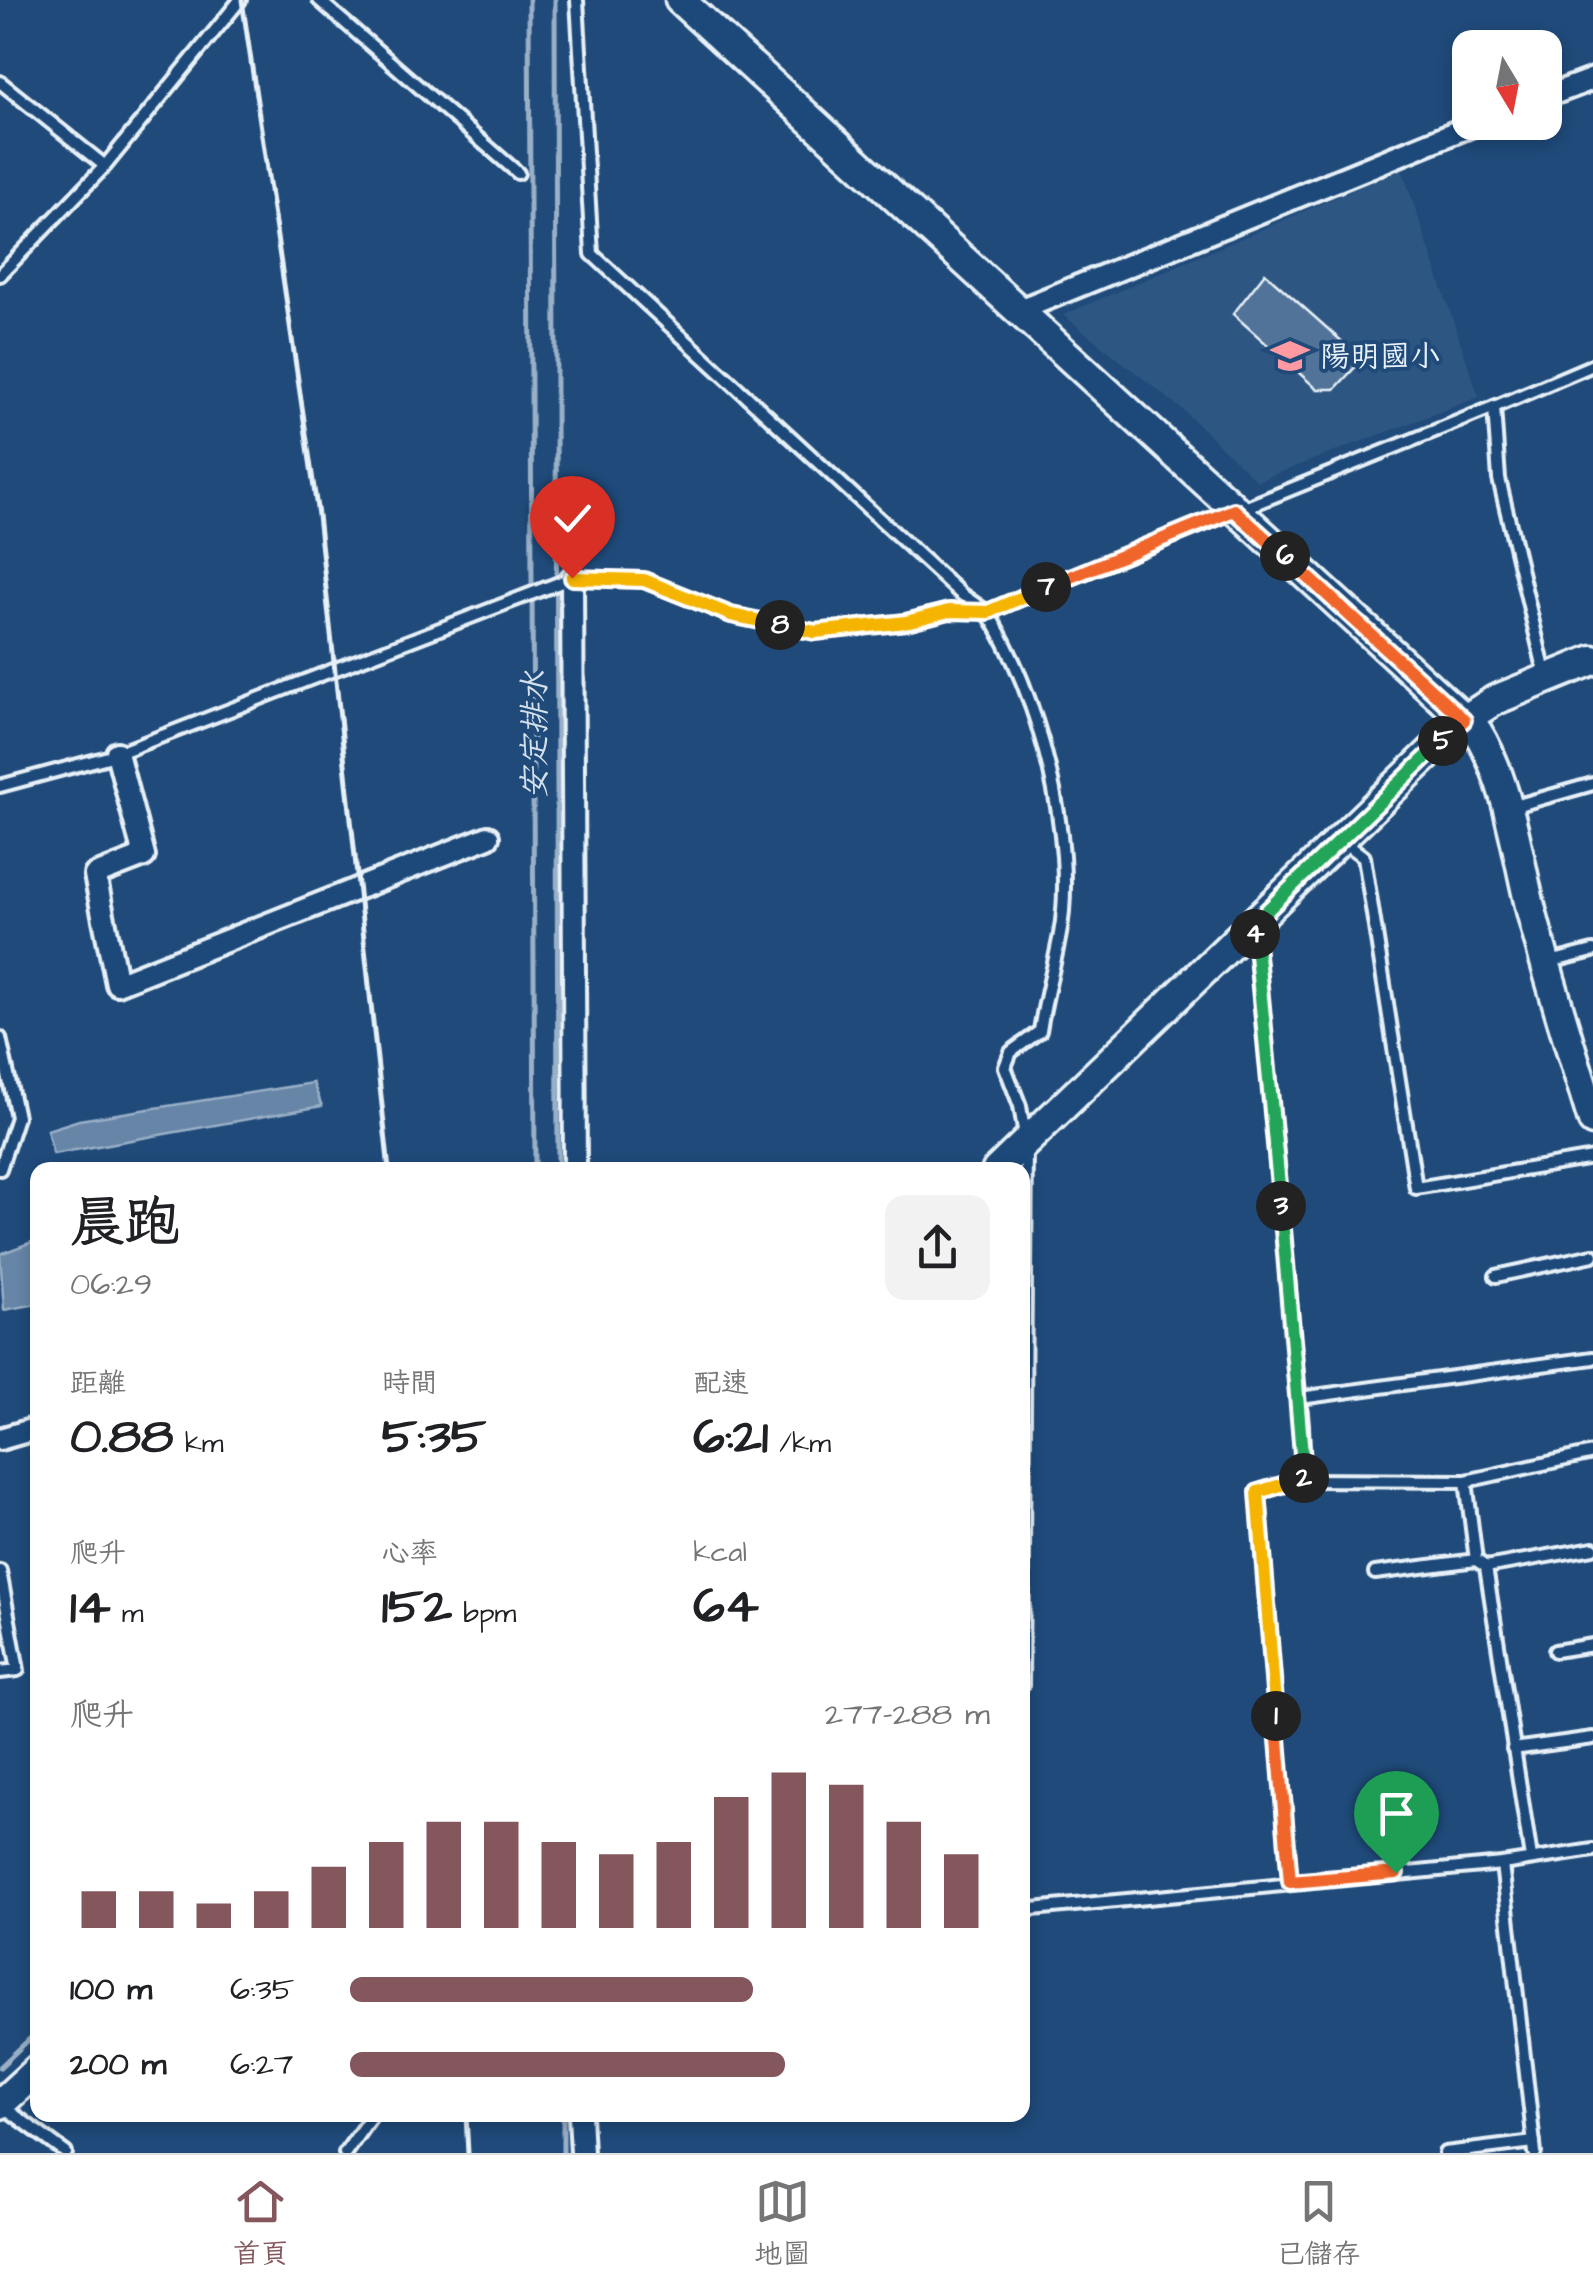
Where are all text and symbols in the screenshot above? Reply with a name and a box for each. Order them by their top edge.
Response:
north arrow [1452,30,1562,140]
map controls [1452,30,1562,140]
school or university icon: 陽明國小 [1269,335,1311,377]
place label: 陽明國小 [1320,336,1440,378]
pin [530,476,615,579]
icon: check [545,491,600,546]
pin: 6 [1260,531,1310,581]
text: 6 [1276,536,1294,575]
pin: 7 [1021,562,1071,612]
text: 7 [1037,567,1055,606]
pin: 8 [755,600,805,650]
text: 8 [771,605,789,644]
water label: 安定排水 [513,670,558,799]
pin: 5 [1418,716,1468,766]
text: 5 [1433,721,1453,760]
pin: 4 [1230,909,1280,959]
text: 4 [1245,914,1265,953]
pin: 3 [1256,1181,1306,1231]
text: 晨跑 [70,1186,180,1262]
text: 3 [1274,1186,1288,1225]
button: share [885,1195,990,1300]
text: 06:29 [70,1262,152,1307]
text: 距離 [70,1364,126,1403]
text: 時間 [382,1364,438,1403]
text: 配速 [693,1364,749,1403]
text: 0.88 [70,1403,173,1472]
text: 5:35 [382,1403,486,1472]
text: 6:21 [693,1403,768,1472]
text: km [173,1424,224,1463]
text: /km [768,1424,831,1463]
pin: 2 [1279,1453,1329,1503]
text: 2 [1296,1458,1312,1497]
text: kcal [693,1533,747,1572]
text: 爬升 [70,1534,126,1573]
text: 心率 [382,1534,438,1573]
text: 64 [693,1572,759,1641]
text: 14 [70,1573,110,1642]
text: 152 [382,1573,452,1642]
text: m [110,1594,143,1633]
text: bpm [452,1594,516,1633]
pin: 1 [1251,1691,1301,1741]
text: 277–288 m [825,1692,990,1737]
text: 爬升 [70,1693,134,1738]
text: 1 [1274,1696,1278,1735]
pin [1354,1771,1439,1874]
icon: arrive [1369,1786,1424,1841]
text: 100 m [70,1967,152,2012]
text: 6:35 [230,1967,294,2012]
text: 200 m [70,2042,166,2087]
text: 6:27 [230,2042,293,2087]
tab: 首頁 [233,2174,289,2274]
tab: 地圖 [754,2174,810,2274]
tab: 已儲存 [1276,2174,1360,2274]

